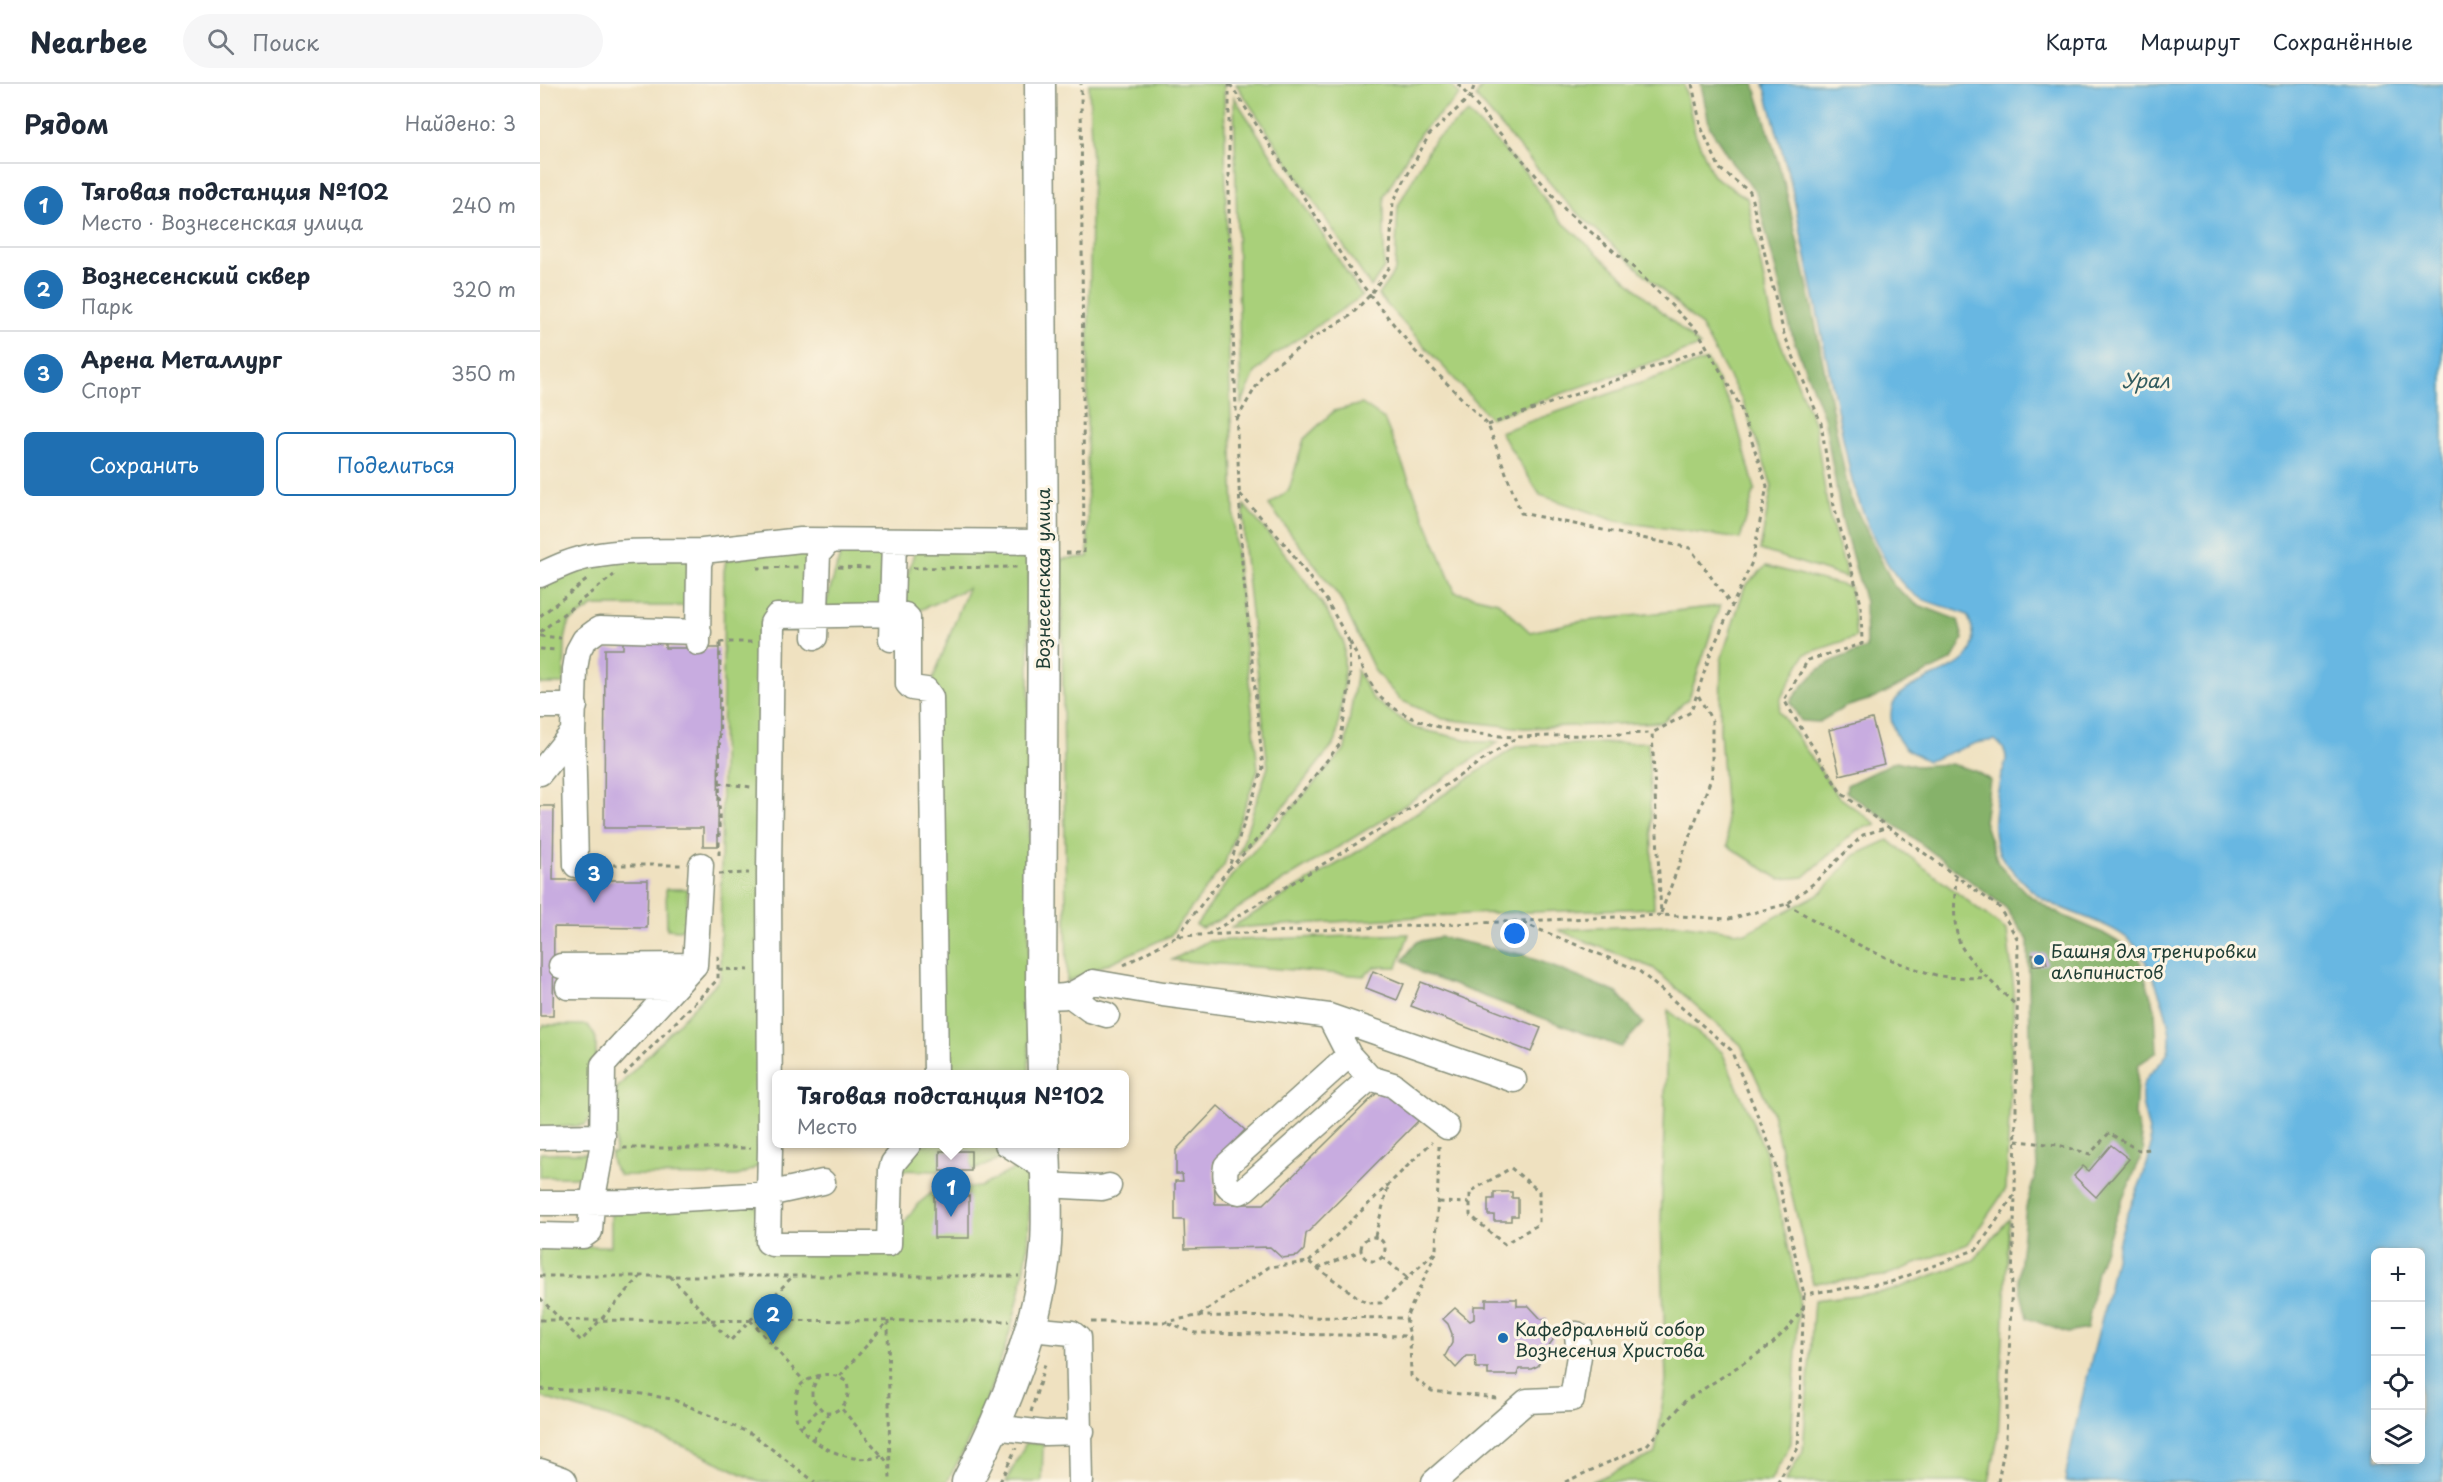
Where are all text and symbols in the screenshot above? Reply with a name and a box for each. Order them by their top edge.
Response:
search box [183,14,603,68]
text: Nearbee [30,20,147,63]
icon: search [204,25,237,58]
text: Поиск [252,25,319,58]
text: Карта [2046,25,2107,57]
text: Маршрут [2140,25,2240,57]
text: Сохранённые [2273,25,2413,57]
text: Рядом [24,104,109,143]
text: Найдено: 3 [405,108,516,138]
text: Тяговая подстанция №102 [81,174,389,207]
text: 1 [39,190,48,220]
text: 240 m [451,190,516,220]
text: Место · Вознесенская улица [81,207,363,237]
text: Вознесенский cквер [81,258,310,291]
text: 2 [36,274,51,304]
text: 320 m [452,274,516,304]
text: Парк [81,291,133,321]
text: Арена Металлург [81,342,282,375]
text: 3 [37,358,50,388]
text: 350 m [451,358,516,388]
water label: Урал [2122,365,2170,395]
text: Спорт [81,375,141,405]
button: Сохранить [24,432,264,496]
button: Поделиться [276,432,516,496]
street label: Вознесенская улица [1029,487,1056,670]
pin: 3 [574,854,614,903]
your location [1500,919,1529,948]
place label: Башня для тренировки альпинистов [2051,937,2257,985]
marker: Башня для тренировки альпинистов [2032,953,2046,967]
popup [772,1070,1129,1148]
text: Тяговая подстанция №102 [797,1078,1104,1111]
text: Место [797,1111,857,1141]
pin: 1 [932,1168,970,1217]
map controls [2371,1248,2425,1464]
button: + [2371,1248,2425,1302]
pin: 2 [754,1294,792,1344]
button: − [2371,1302,2425,1356]
place label: Кафедральный собор Вознесения Христова [1515,1315,1705,1363]
marker: Кафедральный собор Вознесения Христова [1496,1331,1510,1345]
button: locate [2371,1356,2425,1410]
button: layers [2371,1410,2425,1464]

